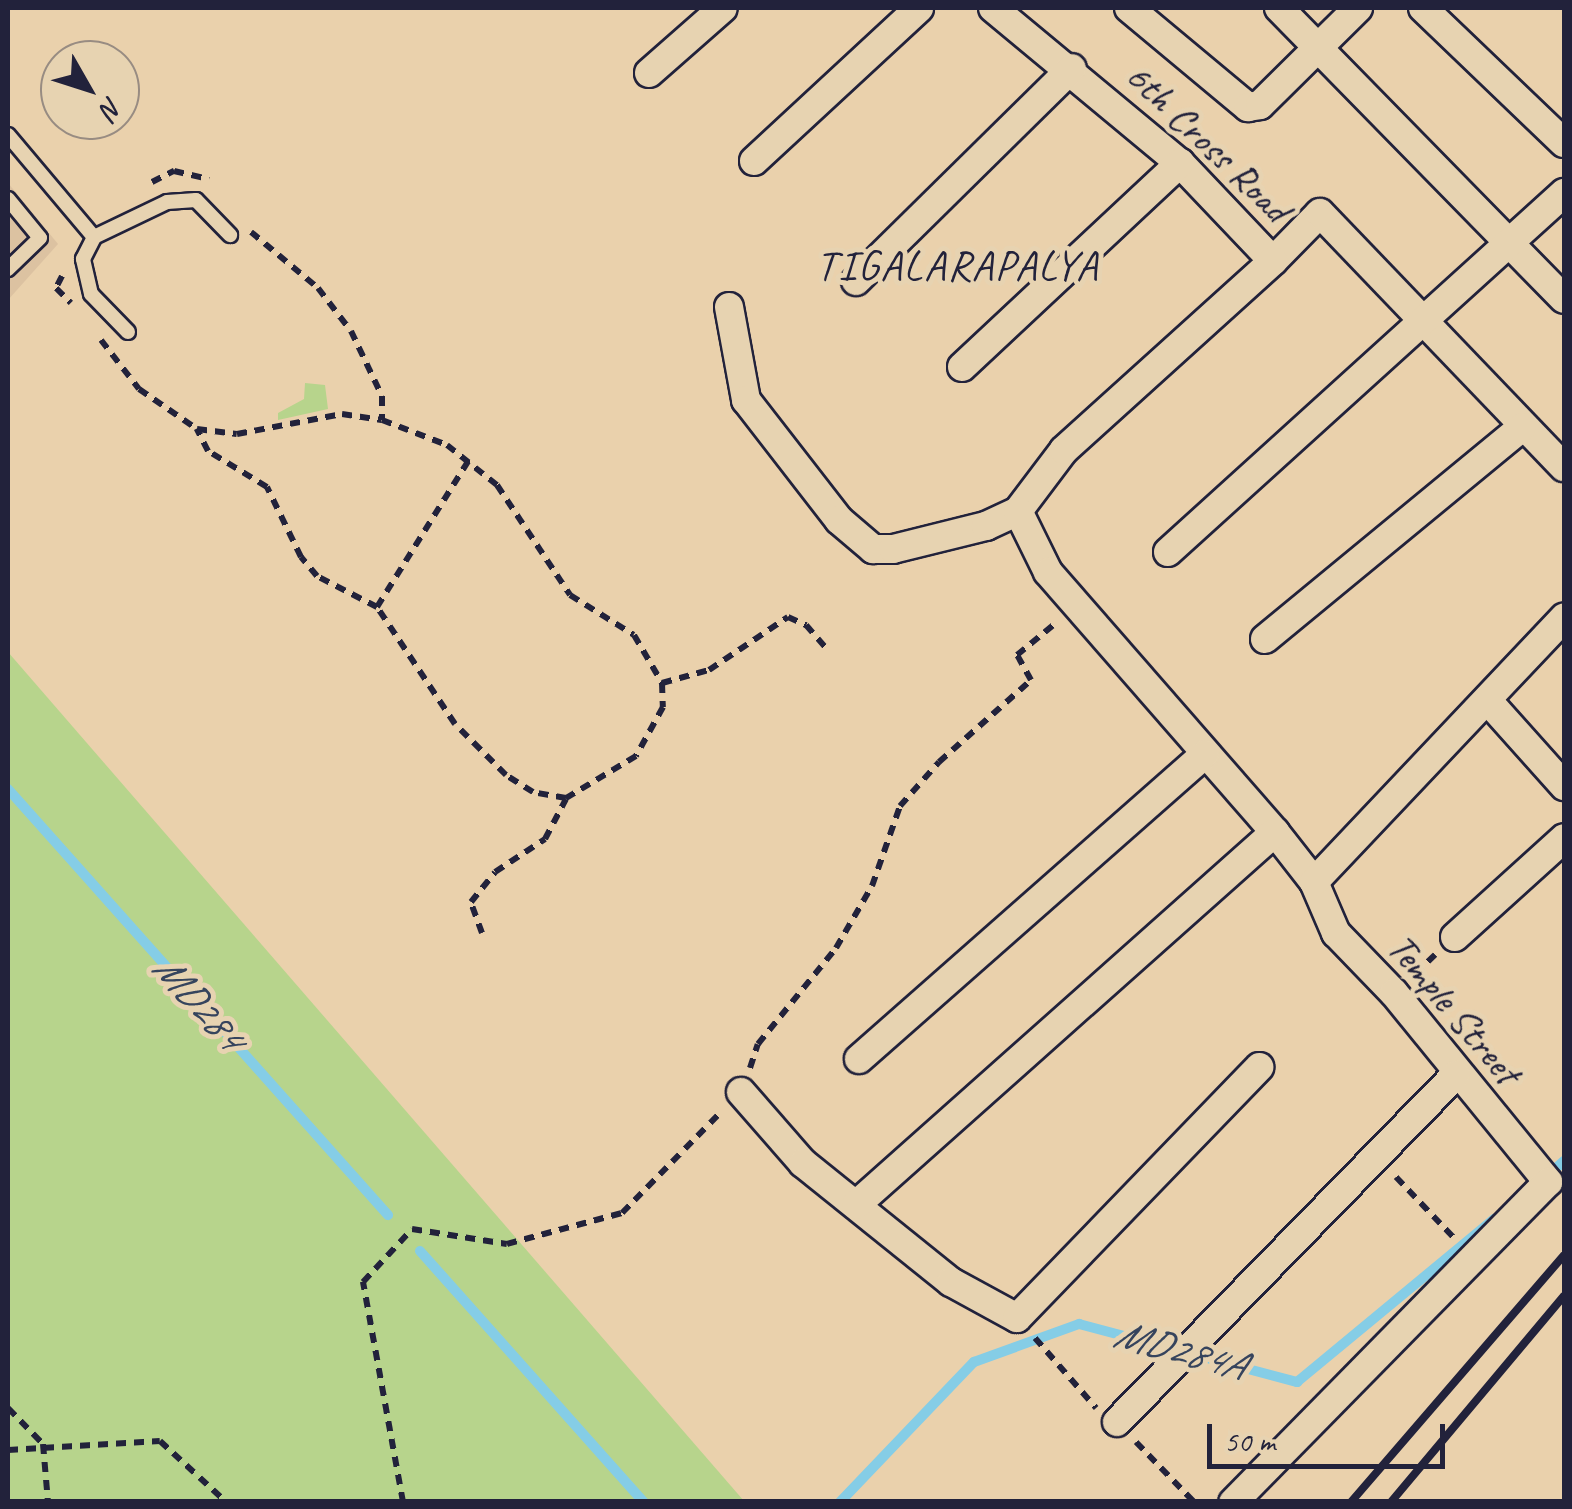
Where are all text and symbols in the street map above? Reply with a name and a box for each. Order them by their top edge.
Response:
north arrow [40,40,140,140]
street label: 6th Cross Road [1116,52,1300,232]
text: N [93,90,131,126]
district label: TIGALARAPALYA [816,241,1100,291]
street label: Temple Street [1377,924,1531,1094]
water label: MD284 [142,944,254,1060]
water label: MD284A [1109,1309,1249,1391]
scale bar [1212,1404,1450,1466]
text: 50 m [1224,1422,1275,1460]

